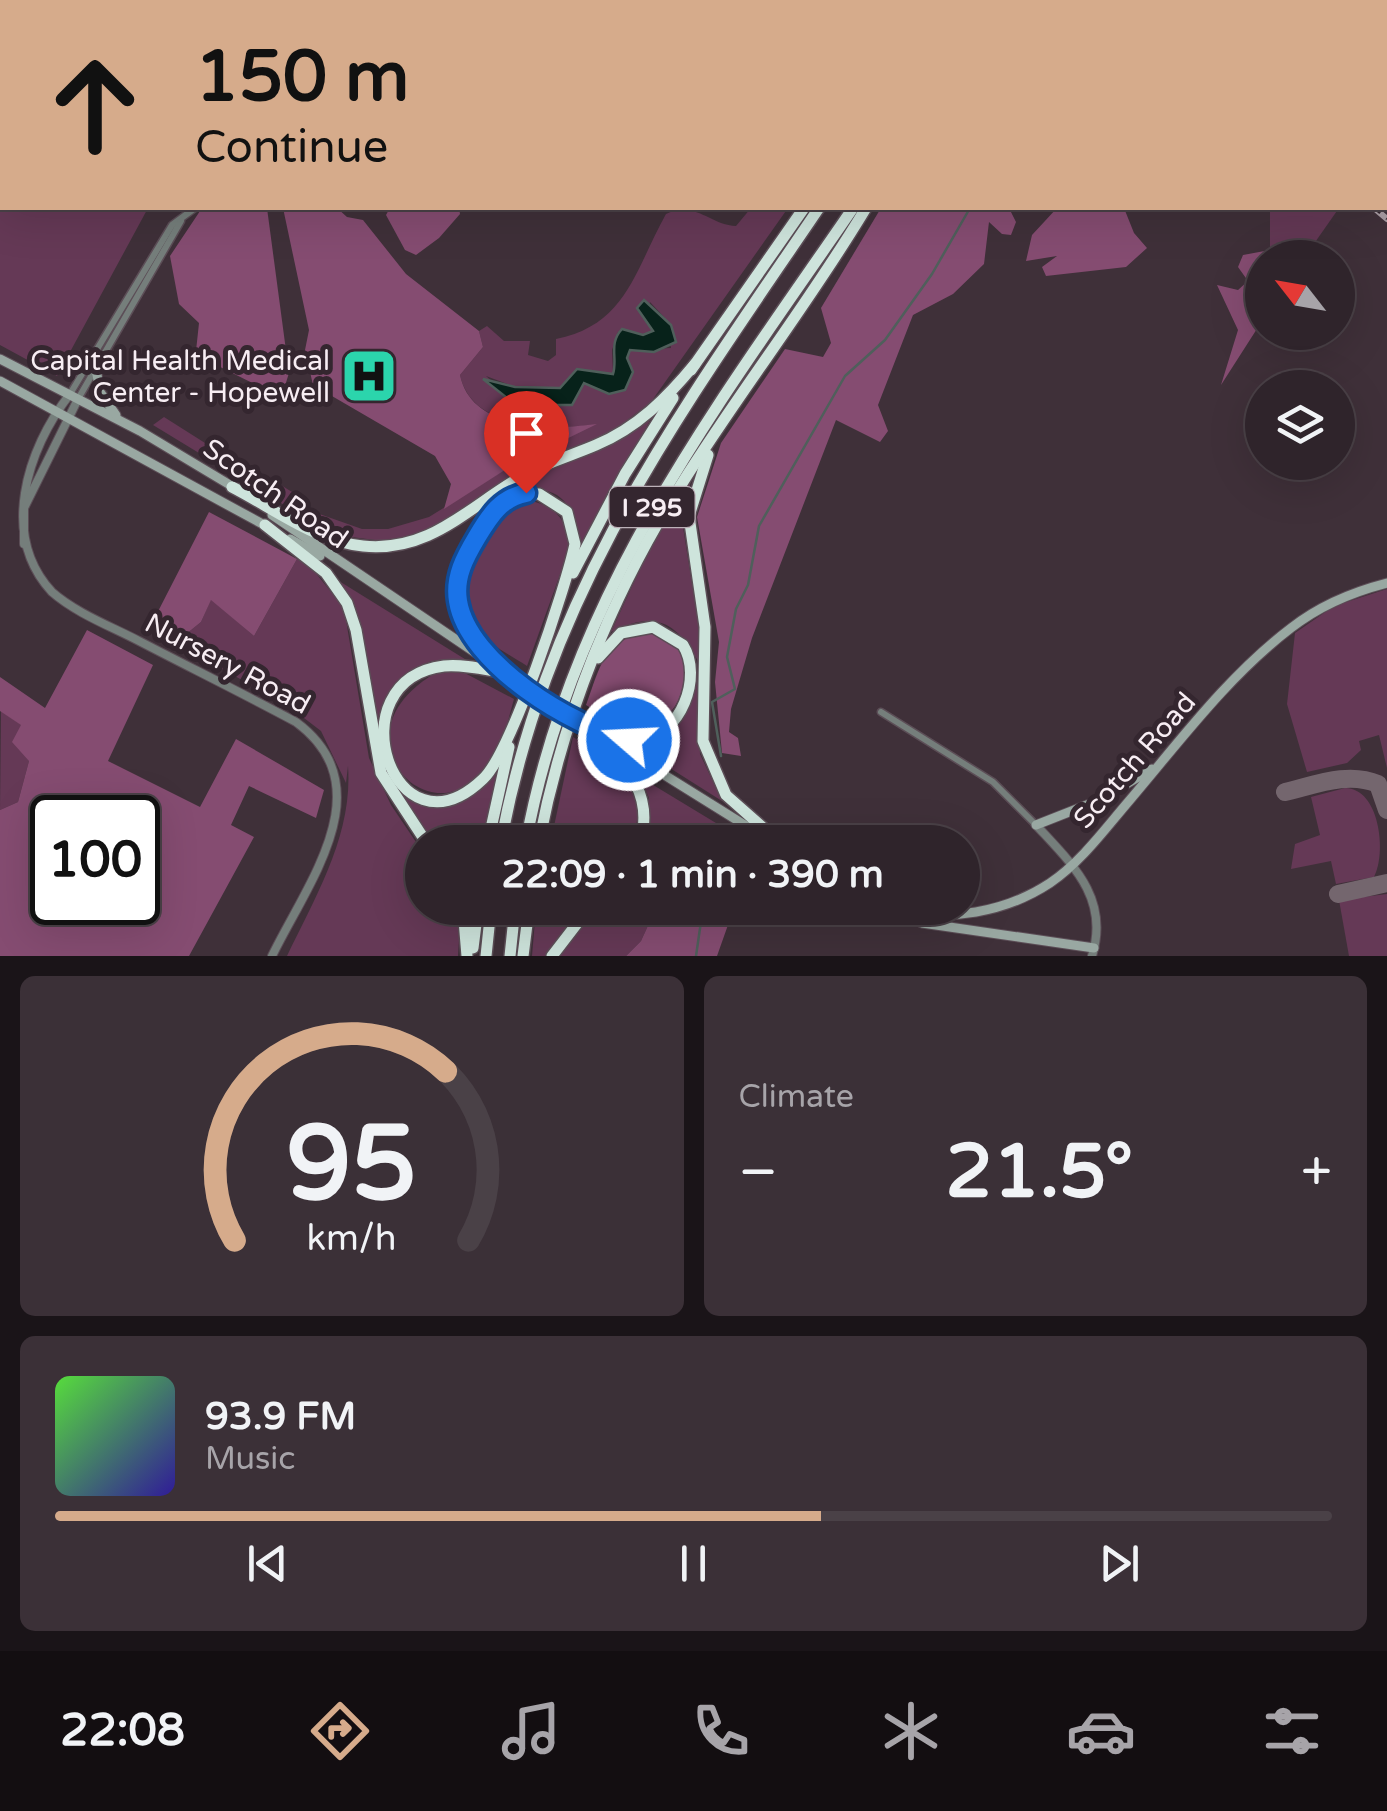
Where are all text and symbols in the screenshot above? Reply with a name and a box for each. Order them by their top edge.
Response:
text: 150 m [195,36,409,120]
icon: ahead [30,40,160,170]
text: Continue [195,121,388,175]
north arrow [1245,240,1355,350]
map controls [1245,240,1355,480]
place label: Capital Health Medical Center - Hopewell [30,344,330,410]
hospital icon: Capital Health Medical Center - Hopewell [339,346,399,406]
button: layers [1245,370,1355,480]
pin [484,391,569,494]
icon: arrive [499,406,554,461]
street label: Scotch Road [196,431,354,556]
road number: I 295 [610,487,694,527]
street label: Nursery Road [139,606,316,722]
street label: Scotch Road [1066,686,1203,836]
position arrow [577,688,681,792]
speed limit sign: 100 [30,795,160,925]
text: 22:09 · 1 min · 390 m [501,852,884,898]
text: Climate [739,1078,854,1116]
text: 95 [286,1103,417,1228]
text: 21.5° [946,1127,1133,1217]
text: − [739,1140,778,1206]
text: + [1301,1140,1332,1206]
text: km/h [307,1217,397,1260]
text: 93.9 FM [205,1394,356,1440]
text: Music [205,1440,295,1478]
icon: previous [240,1536,295,1591]
icon: pause [666,1536,721,1591]
icon: next [1092,1536,1147,1591]
icon: directions [305,1696,375,1766]
icon: music [496,1696,566,1766]
icon: phone [686,1696,756,1766]
icon: climate [876,1696,946,1766]
icon: car [1066,1696,1136,1766]
icon: filters [1257,1696,1327,1766]
text: 22:08 [60,1704,185,1758]

